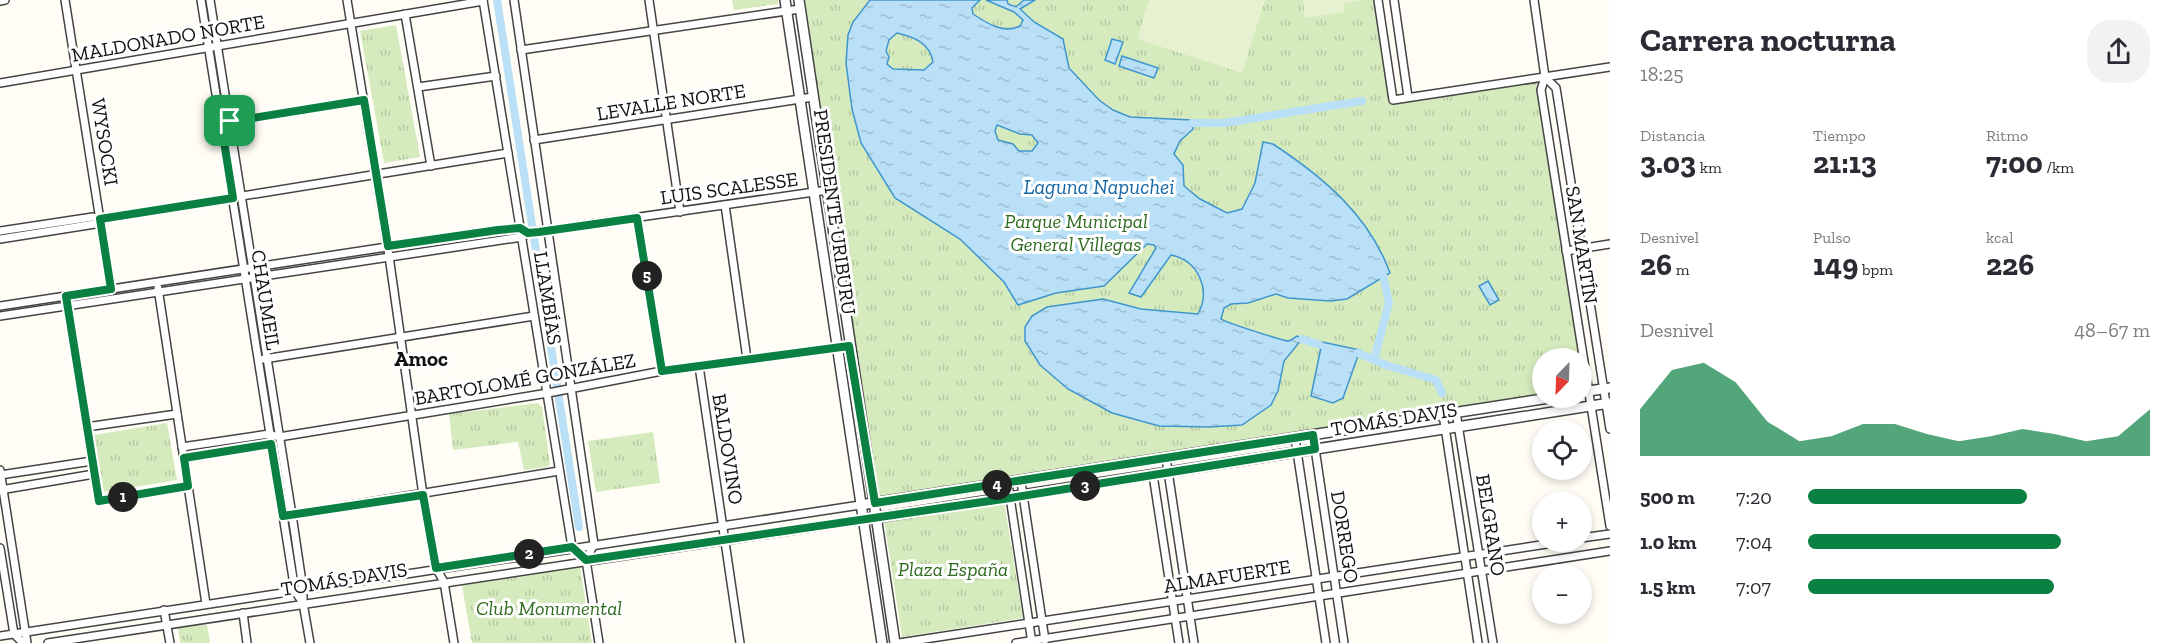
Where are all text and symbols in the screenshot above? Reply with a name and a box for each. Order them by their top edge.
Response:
street label: MALDONADO NORTE [70,9,266,67]
text: Carrera nocturna [1640,20,1896,59]
button: share [2087,20,2150,83]
text: 18:25 [1640,62,1683,86]
street label: LEVALLE NORTE [595,78,747,126]
pin [204,95,255,146]
street label: WYSOCKI [86,97,124,187]
icon: arrive [213,104,246,137]
street label: PRESIDENTE URIBURU [809,108,861,316]
text: Distancia [1640,126,1705,145]
text: Tiempo [1813,126,1866,145]
text: Ritmo [1986,126,2028,145]
text: 3.03 [1640,145,1696,181]
text: 21:13 [1813,145,1877,181]
text: 7:00 [1986,145,2043,181]
text: km [1696,158,1722,177]
text: /km [2043,158,2074,177]
street label: LUIS SCALESSE [659,166,799,210]
water label: Laguna Napuchei [1023,174,1175,199]
street label: SAN MARTÍN [1561,184,1603,306]
park label: Parque Municipal General Villegas [1004,209,1148,256]
text: Desnivel [1640,228,1699,247]
text: Pulso [1813,228,1851,247]
text: kcal [1986,228,2013,247]
text: 26 [1640,247,1672,283]
text: 149 [1813,247,1858,283]
text: 226 [1986,247,2034,283]
street label: CHAUMEIL [246,248,286,352]
street label: LLAMBÍAS [529,249,567,347]
text: m [1672,260,1690,279]
text: bpm [1858,260,1893,279]
pin: 5 [632,261,662,291]
text: 5 [643,266,651,285]
text: Desnivel [1640,318,1714,342]
text: 48–67 m [2074,318,2150,342]
district label: Amoc [394,346,448,371]
street label: BARTOLOMÉ GONZÁLEZ [412,348,638,410]
north arrow [1532,348,1592,408]
map controls [1532,348,1592,624]
street label: BALDOVINO [707,392,749,506]
street label: TOMÁS DAVIS [1329,397,1459,441]
button: locate [1532,420,1592,480]
pin: 4 [982,470,1012,500]
pin: 3 [1070,471,1100,501]
street label: BELGRANO [1471,472,1511,578]
text: 4 [992,475,1002,494]
text: 3 [1081,476,1089,495]
pin: 1 [108,482,138,512]
text: 500 m [1640,485,1695,509]
text: 7:20 [1736,485,1772,509]
text: 1 [120,487,126,506]
street label: DORREGO [1326,489,1364,585]
button: + [1532,492,1592,552]
text: 1.0 km [1640,530,1696,554]
text: 7:04 [1736,530,1772,554]
pin: 2 [514,539,544,569]
text: 2 [525,544,533,563]
street label: ALMAFUERTE [1162,554,1292,598]
street label: TOMÁS DAVIS [279,557,409,601]
park label: Plaza España [898,557,1008,581]
button: − [1532,564,1592,624]
text: 1.5 km [1640,575,1695,599]
text: 7:07 [1736,575,1771,599]
park label: Club Monumental [476,596,622,620]

